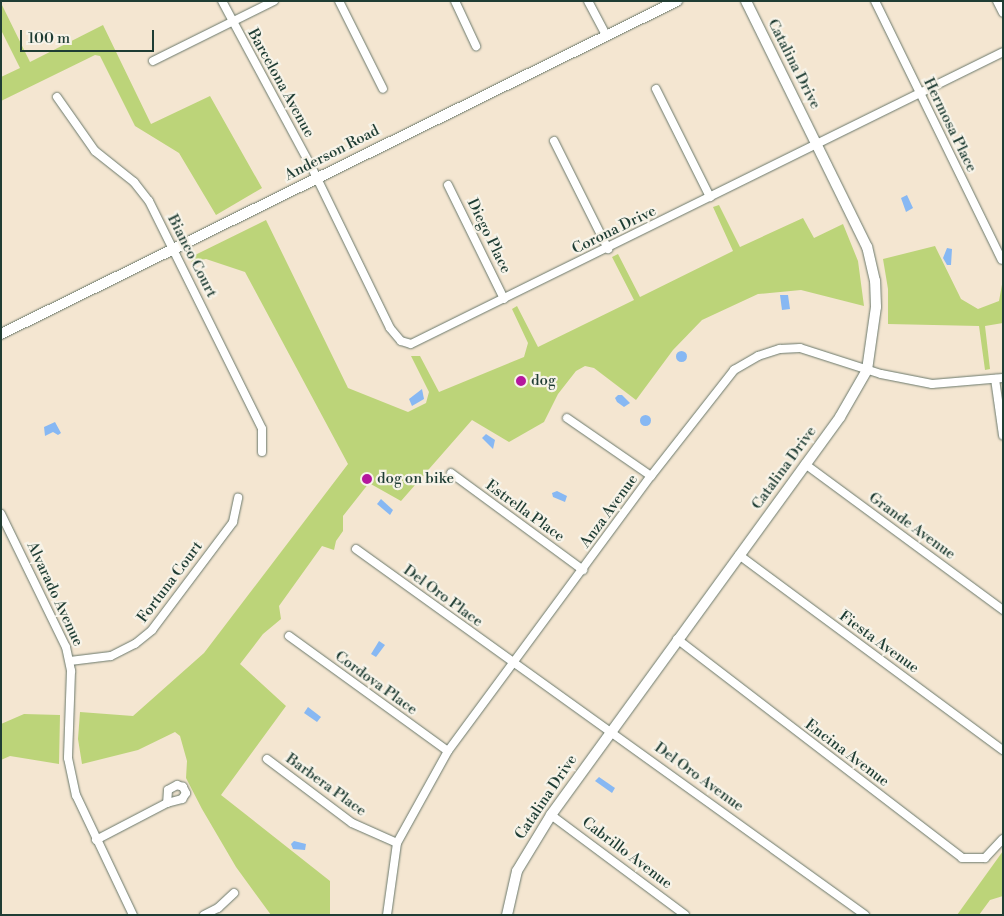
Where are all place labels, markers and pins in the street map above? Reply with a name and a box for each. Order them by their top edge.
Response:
place label: dog [531,372,556,390]
marker: dog [515,375,527,387]
place label: dog on bike [377,470,454,488]
marker: dog on bike [361,473,373,485]

